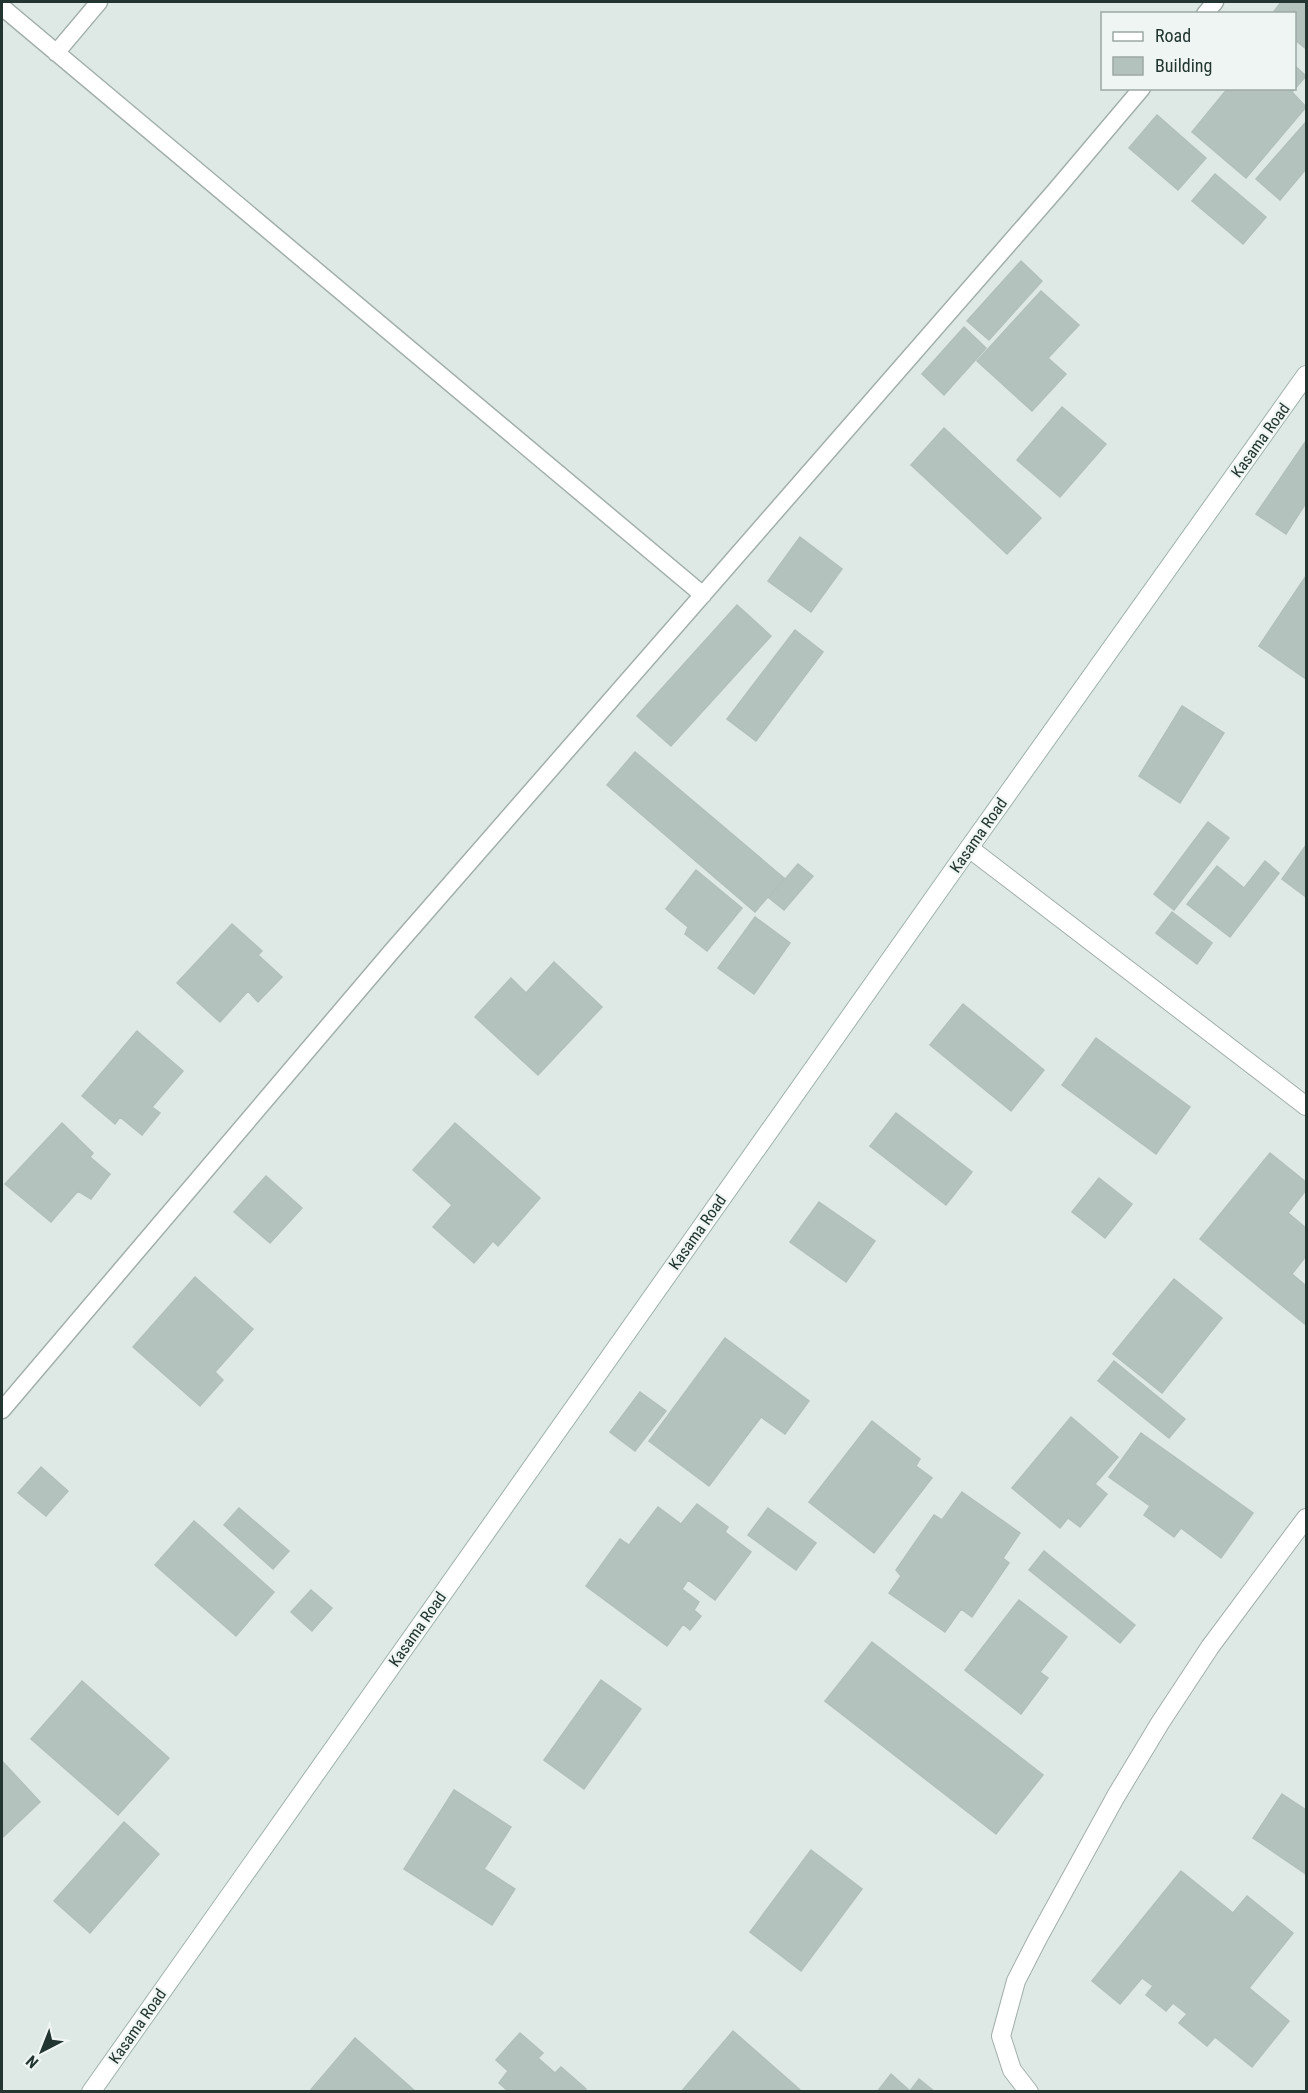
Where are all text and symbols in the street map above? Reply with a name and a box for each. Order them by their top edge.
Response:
legend [1101,12,1296,90]
text: Road [1155,25,1191,46]
text: Building [1155,55,1212,76]
street label: Kasama Road [1227,400,1294,481]
street label: Kasama Road [946,794,1011,876]
street label: Kasama Road [665,1191,730,1273]
street label: Kasama Road [385,1588,450,1670]
street label: Kasama Road [105,1985,170,2067]
north arrow [12,2021,72,2081]
text: N [22,2051,42,2072]

